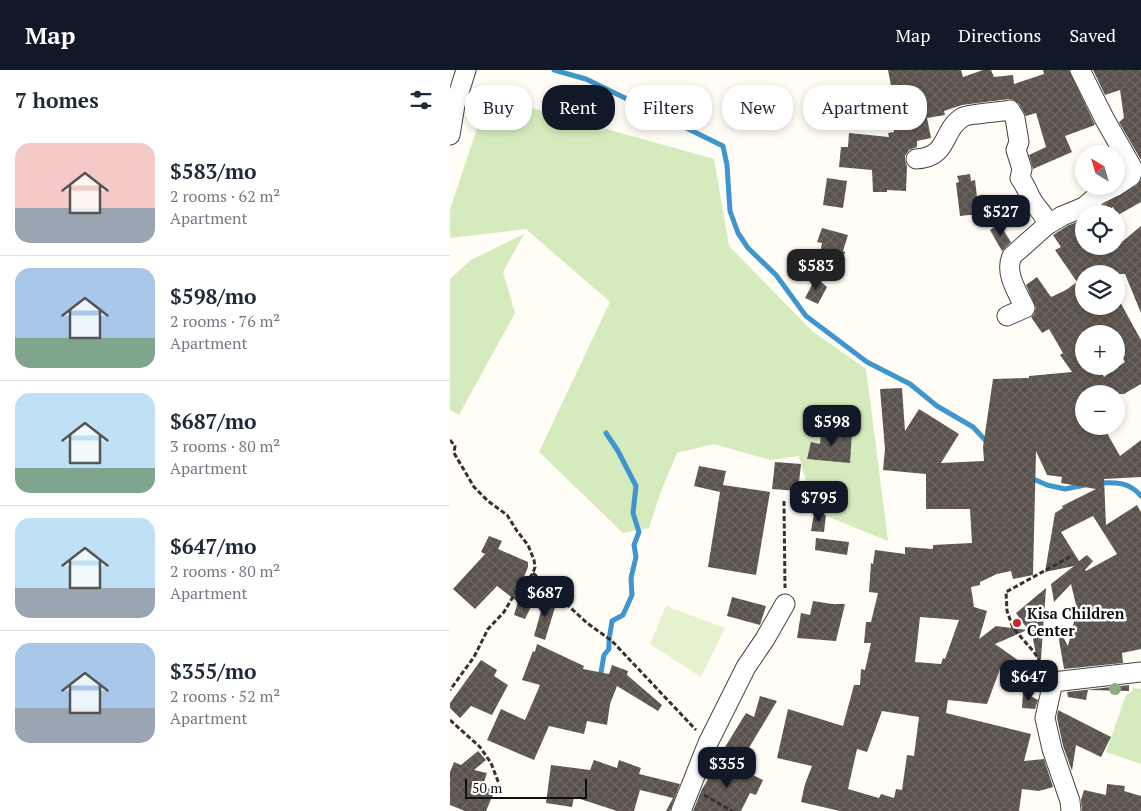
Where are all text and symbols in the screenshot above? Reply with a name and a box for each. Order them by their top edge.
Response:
text: Map [25,19,75,51]
text: Map [895,23,930,47]
text: Directions [958,23,1041,47]
text: Saved [1069,23,1116,47]
chip: Buy [465,85,532,130]
chip: Rent [542,85,615,130]
chip: Filters [625,85,712,130]
chip: New [722,85,793,130]
chip: Apartment [803,85,927,130]
text: 7 homes [15,86,99,114]
icon: filters [407,86,435,114]
north arrow [1075,145,1125,195]
map controls [1075,145,1125,435]
text: $583/mo [170,157,257,185]
icon: home [55,163,115,223]
text: 2 rooms · 62 m² [170,185,280,207]
pin: $527 [971,194,1031,237]
text: $527 [983,200,1019,222]
button: locate [1075,205,1125,255]
text: Apartment [170,207,247,229]
pin: $583 [786,248,846,291]
text: $583 [798,254,834,276]
button: layers [1075,265,1125,315]
text: $598/mo [170,282,257,310]
icon: home [55,288,115,348]
text: 2 rooms · 76 m² [170,310,280,332]
button: + [1075,325,1125,375]
text: Apartment [170,332,247,354]
button: − [1075,385,1125,435]
pin: $598 [802,404,862,447]
text: $687/mo [170,407,257,435]
text: $598 [814,410,850,432]
icon: home [55,413,115,473]
text: 3 rooms · 80 m² [170,435,280,457]
text: Apartment [170,457,247,479]
pin: $795 [789,480,849,523]
text: $795 [801,486,837,508]
text: $647/mo [170,532,257,560]
icon: home [55,538,115,598]
text: 2 rooms · 80 m² [170,560,280,582]
pin: $687 [515,576,575,618]
text: $687 [527,581,563,603]
text: Apartment [170,582,247,604]
place label: Kisa Children Center [1027,603,1125,640]
marker: Kisa Children Center [1011,617,1023,629]
text: $355/mo [170,657,257,685]
pin: $647 [999,660,1059,702]
icon: home [55,663,115,723]
text: $647 [1011,665,1047,687]
text: 2 rooms · 52 m² [170,685,280,707]
text: Apartment [170,707,247,729]
pin: $355 [697,746,757,789]
text: $355 [709,752,745,774]
scale bar [465,776,588,799]
text: 50 m [472,778,502,797]

